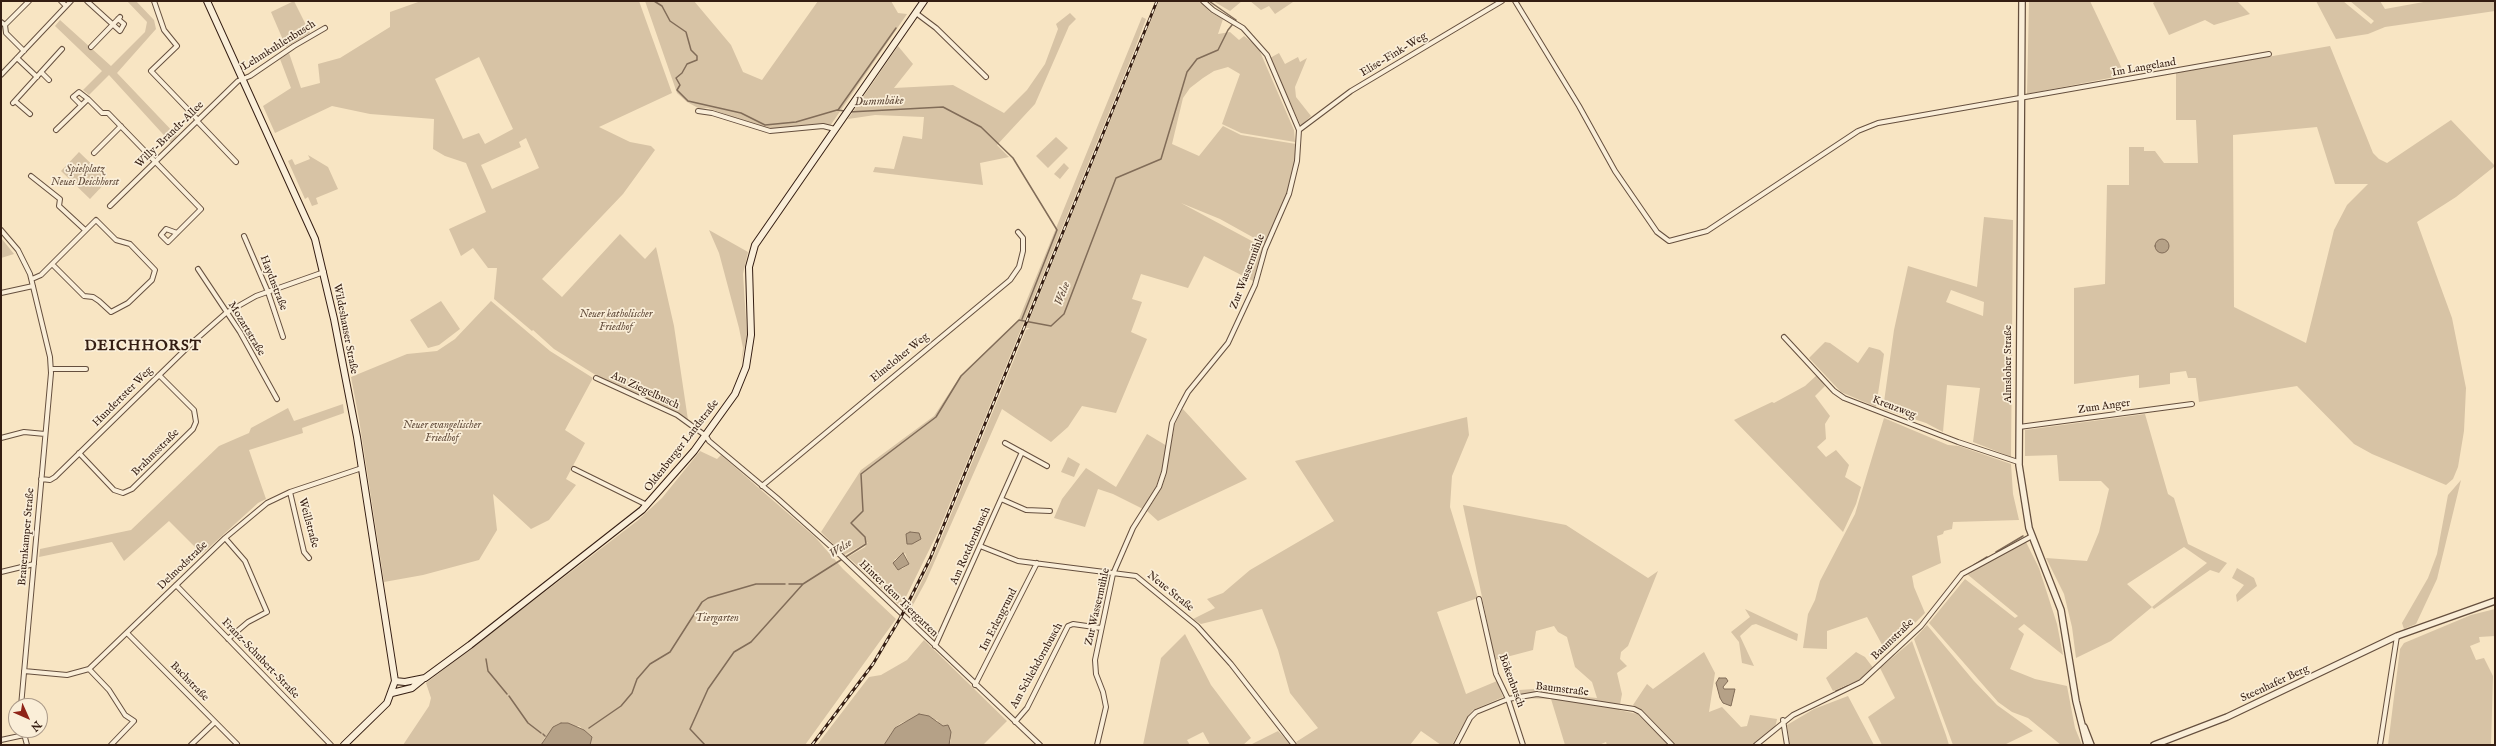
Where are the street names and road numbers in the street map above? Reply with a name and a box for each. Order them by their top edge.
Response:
street label: Lehmkuhlenbusch [240,18,318,74]
street label: Elise-Fink-Weg [1358,30,1430,80]
street label: Im Langeland [2111,56,2177,80]
street label: Willy-Brandt-Allee [133,99,207,171]
street label: Zur Wassermühle [1228,233,1268,311]
street label: Haydnstraße [256,253,290,313]
street label: Wildeshauser Straße [330,283,360,375]
street label: Mozartstraße [225,299,267,359]
street label: Almsloher Straße [2002,325,2016,403]
street label: Elmeloher Weg [868,330,932,386]
street label: Hundertster Weg [90,364,156,430]
street label: Am Ziegelbusch [609,369,681,413]
street label: Kreuzweg [1870,394,1918,422]
street label: Oldenburger Landstraße [642,397,722,495]
street label: Zum Anger [2077,397,2131,417]
street label: Brahmsstraße [130,427,182,479]
street label: Brauenkamper Straße [16,488,38,586]
street label: Weillstraße [295,497,321,549]
street label: Am Rotdornbusch [948,505,994,587]
street label: Delmodstraße [155,539,211,593]
street label: Hinter dem Tiergarten [856,558,940,640]
street label: Zur Wassermühle [1083,567,1113,647]
street label: Neue Straße [1144,569,1196,615]
street label: Im Erlengrund [978,586,1020,654]
street label: Franz-Schubert-Straße [218,616,302,702]
street label: Baumstraße [1869,617,1917,663]
street label: Am Schlehdornbusch [1008,621,1066,711]
street label: Bökenbusch [1495,653,1527,709]
street label: Bachstraße [167,660,211,704]
street label: Steenhafer Berg [2239,662,2311,706]
street label: Baumstraße [1535,680,1589,700]

